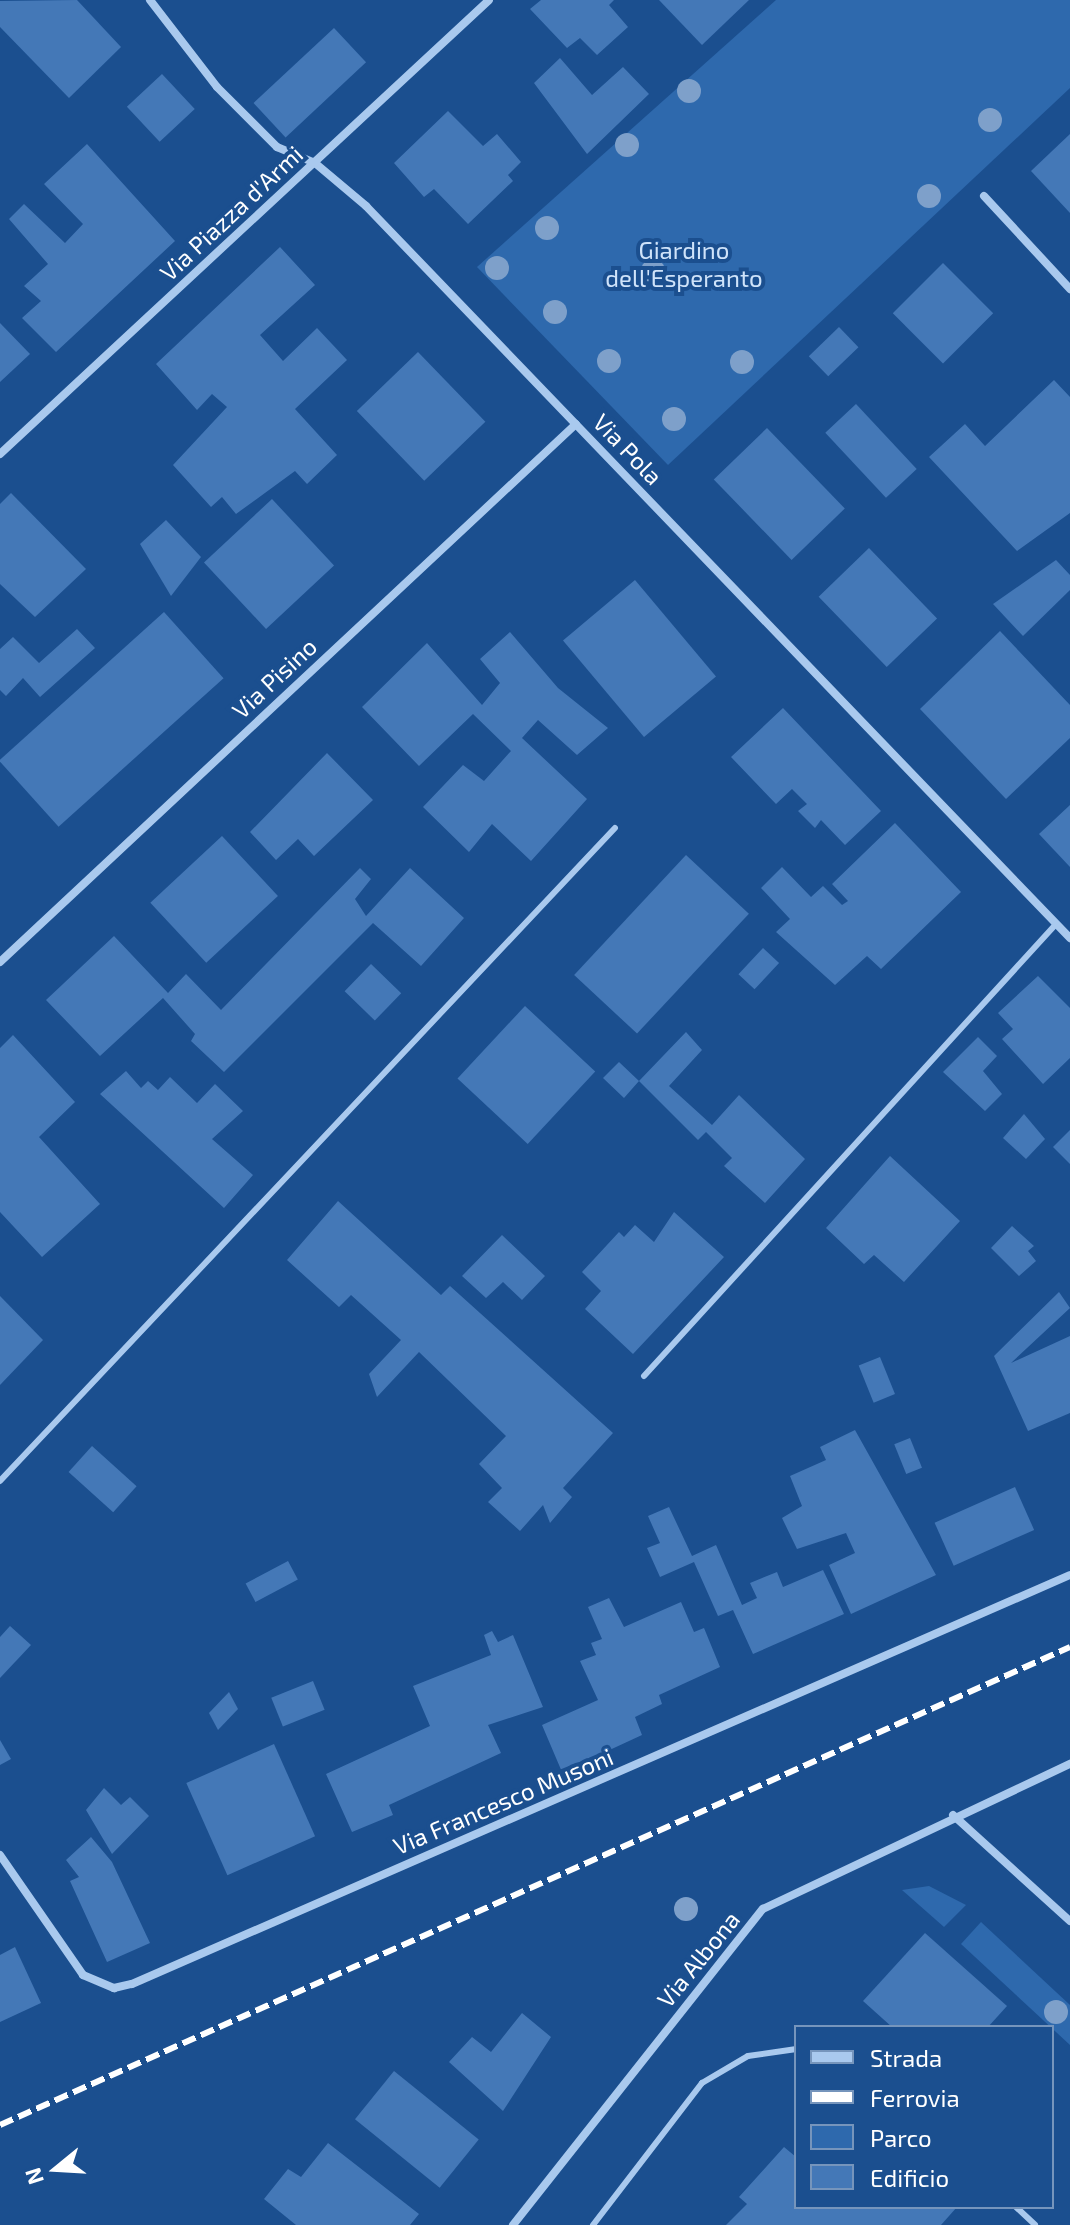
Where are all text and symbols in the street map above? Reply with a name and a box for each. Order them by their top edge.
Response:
street label: Via Piazza d'Armi [154,139,308,287]
park label: Giardino dell'Esperanto [605,236,763,292]
street label: Via Pola [587,408,669,490]
street label: Via Pisino [226,632,322,724]
street label: Via Francesco Musoni [389,1742,617,1860]
street label: Via Albona [650,1905,746,2013]
legend [794,2025,1054,2209]
text: Strada [870,2043,942,2072]
text: Ferrovia [870,2083,960,2112]
text: Parco [870,2123,932,2152]
north arrow [16,2129,96,2209]
text: Edificio [870,2163,949,2192]
text: N [18,2165,48,2188]

